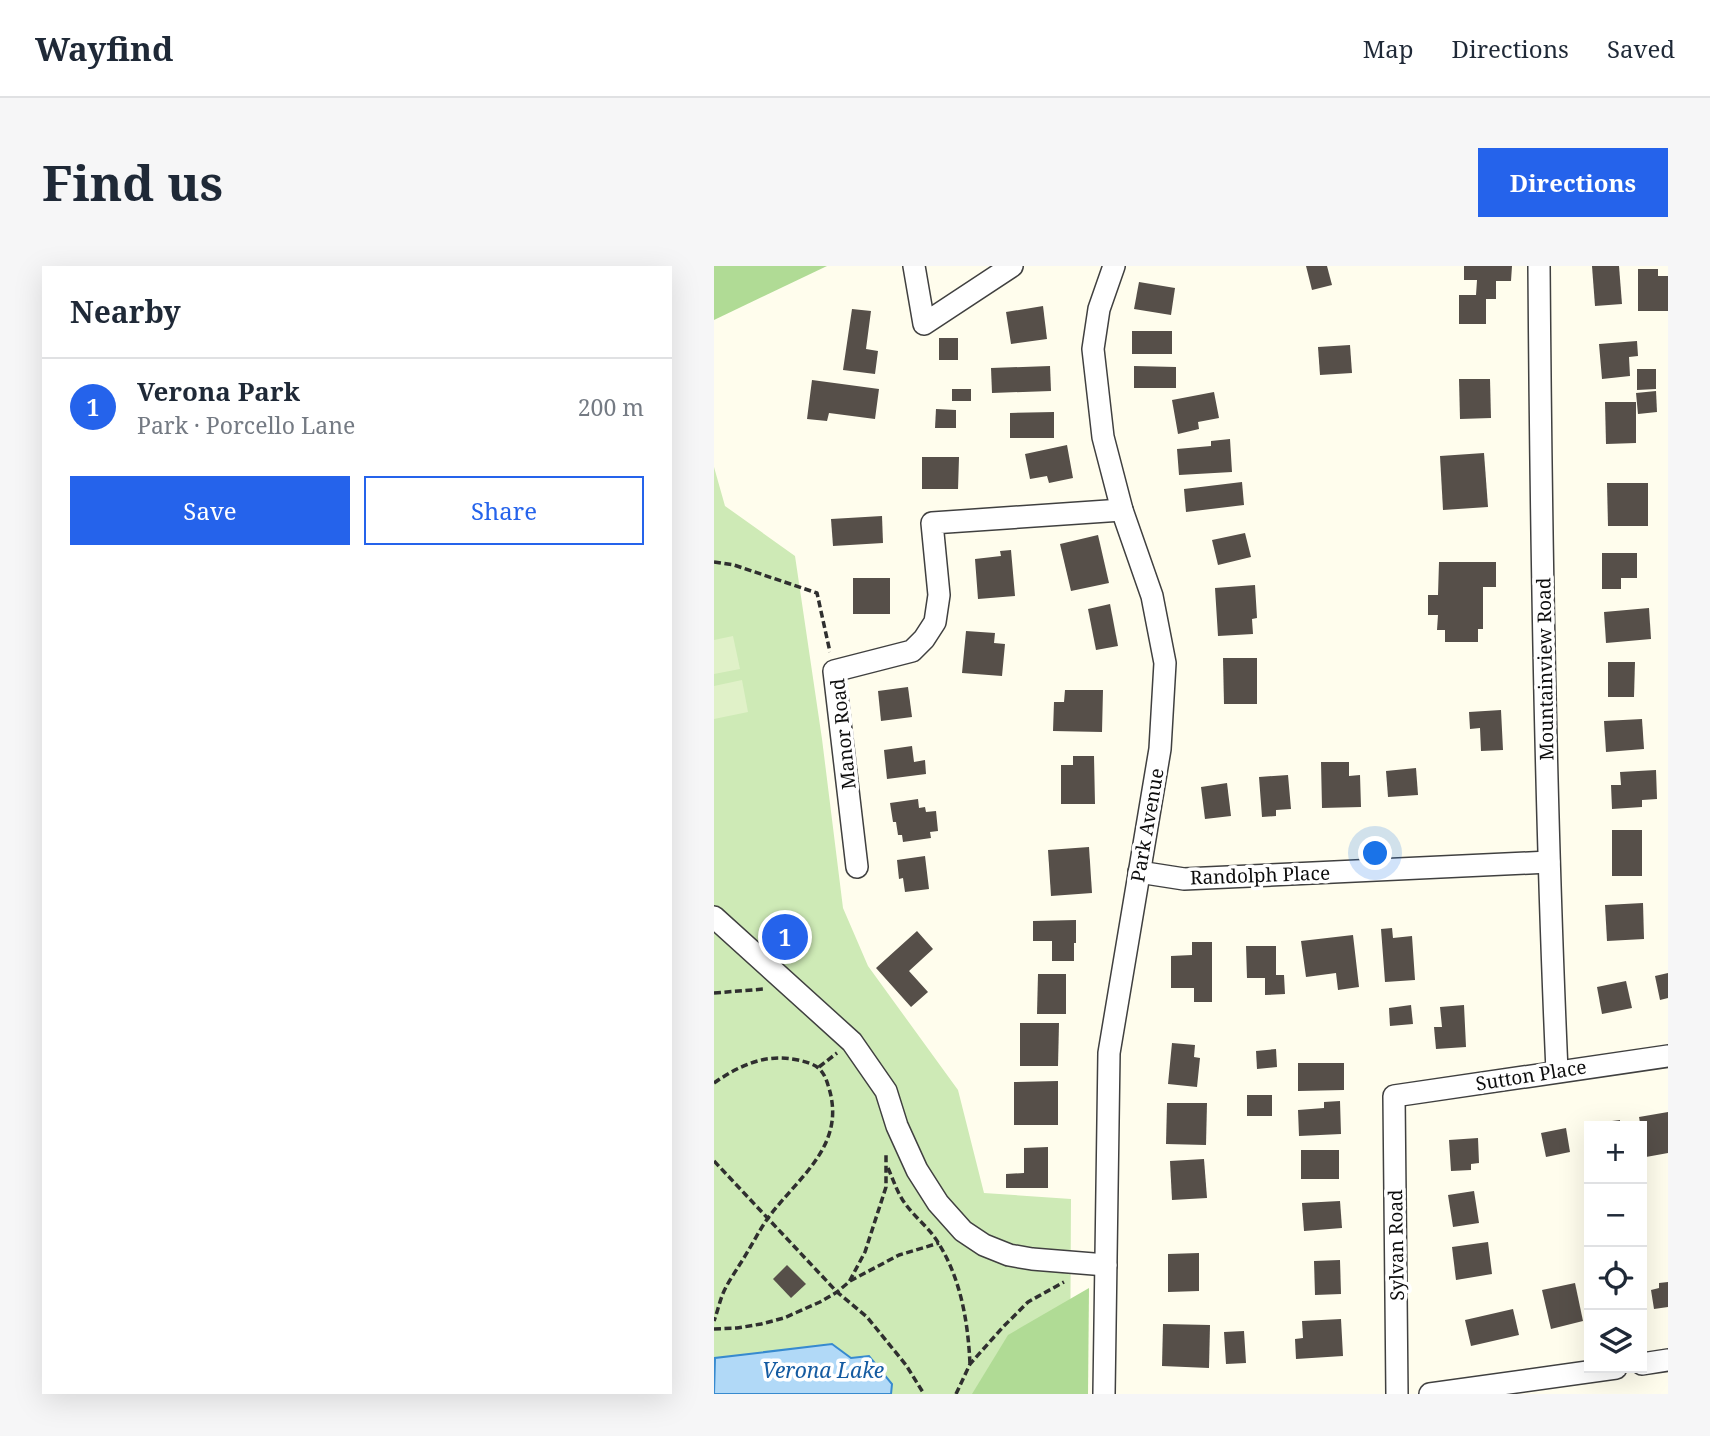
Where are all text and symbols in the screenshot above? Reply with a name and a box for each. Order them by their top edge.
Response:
text: Wayfind [35,26,174,71]
text: Map [1363,32,1414,65]
text: Directions [1452,32,1569,65]
text: Saved [1607,32,1675,65]
button: Directions [1478,148,1668,217]
text: Find us [42,149,223,215]
text: Nearby [70,291,181,332]
text: Verona Park [137,373,300,409]
text: 1 [87,391,100,423]
text: 200 m [578,391,644,423]
text: Park · Porcello Lane [137,409,355,441]
button: Save [70,476,350,545]
button: Share [364,476,644,545]
street label: Mountainview Road [1530,577,1560,761]
street label: Manor Road [824,677,862,791]
street label: Park Avenue [1124,766,1170,884]
your location [1358,836,1392,870]
street label: Randolph Place [1189,860,1331,890]
pin: 1 [762,911,808,963]
street label: Sutton Place [1474,1053,1588,1097]
map controls [1584,1121,1647,1373]
button: + [1584,1121,1647,1184]
button: − [1584,1184,1647,1247]
street label: Sylvan Road [1382,1189,1410,1301]
button: locate [1584,1247,1647,1310]
button: layers [1584,1310,1647,1373]
water label: Verona Lake [762,1356,884,1384]

